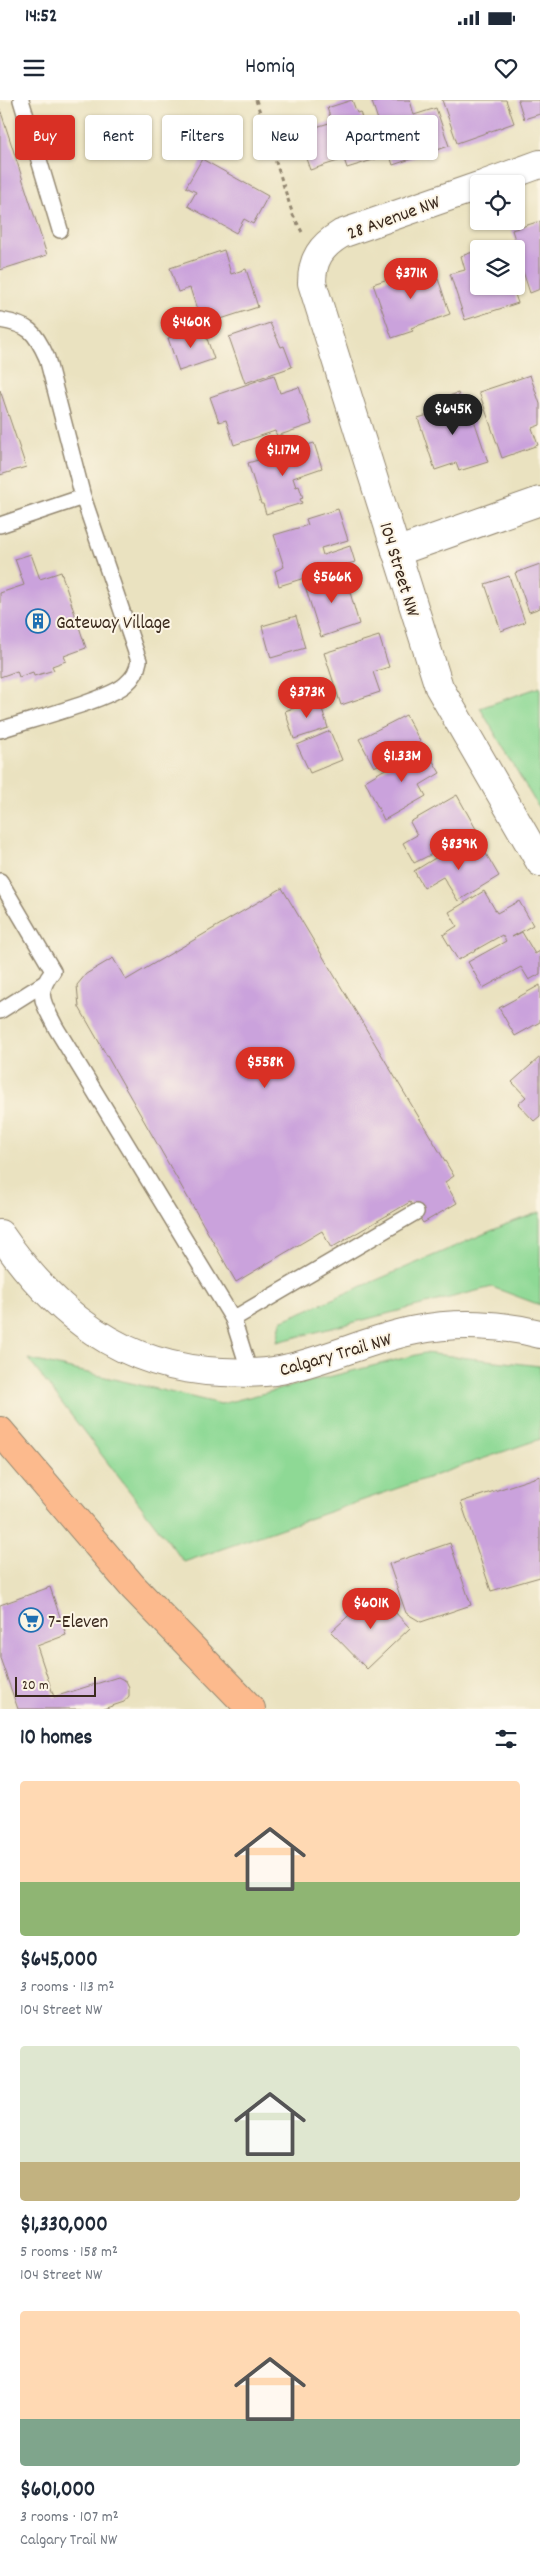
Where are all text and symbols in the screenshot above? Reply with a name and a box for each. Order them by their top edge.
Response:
text: 14:52 [25,4,57,31]
text: Homiq [245,52,295,83]
icon: menu [20,54,48,82]
icon: heart [492,54,520,82]
chip: Buy [15,115,75,160]
chip: Rent [85,115,152,160]
chip: Filters [162,115,243,160]
chip: New [253,115,317,160]
chip: Apartment [327,115,438,160]
map controls [470,175,525,295]
button: locate [470,175,525,230]
street label: 28 Avenue NW [344,190,444,249]
button: layers [470,240,525,295]
pin: $371K [376,258,446,300]
text: $371K [395,262,427,285]
pin: $460K [156,306,226,349]
text: $460K [172,311,210,334]
pin: $645K [418,394,488,436]
text: $645K [434,398,472,421]
pin: $1.17M [242,434,324,477]
text: $1.17M [266,439,300,462]
street label: 104 Street NW [370,519,425,621]
pin: $566K [297,562,367,604]
text: $566K [313,566,351,589]
building icon: Gateway Village [25,608,51,634]
place label: Gateway Village [56,611,170,638]
pin: $373K [272,676,342,719]
text: $373K [289,681,325,704]
pin: $1.33M [361,740,443,783]
text: $1.33M [383,745,421,768]
pin: $839K [424,828,494,871]
text: $839K [441,833,477,856]
pin: $558K [230,1046,300,1089]
text: $558K [247,1051,283,1074]
street label: Calgary Trail NW [277,1327,395,1385]
pin: $601K [336,1588,406,1630]
text: $601K [353,1592,389,1615]
supermarket icon: 7-Eleven [18,1607,44,1633]
place label: 7-Eleven [48,1610,108,1637]
scale bar [15,1674,96,1697]
text: 20 m [22,1676,49,1696]
text: 10 homes [20,1724,92,1754]
icon: filters [492,1725,520,1753]
icon: home [225,1814,315,1904]
text: $645,000 [20,1946,98,1976]
text: 3 rooms · 113 m² [20,1976,114,1999]
text: 104 Street NW [20,1999,102,2022]
icon: home [225,2079,315,2169]
text: $1,330,000 [20,2211,108,2241]
text: 5 rooms · 158 m² [20,2241,118,2264]
text: 104 Street NW [20,2264,102,2287]
icon: home [225,2344,315,2434]
text: $601,000 [20,2476,95,2506]
text: 3 rooms · 107 m² [20,2506,119,2529]
text: Calgary Trail NW [20,2529,117,2552]

